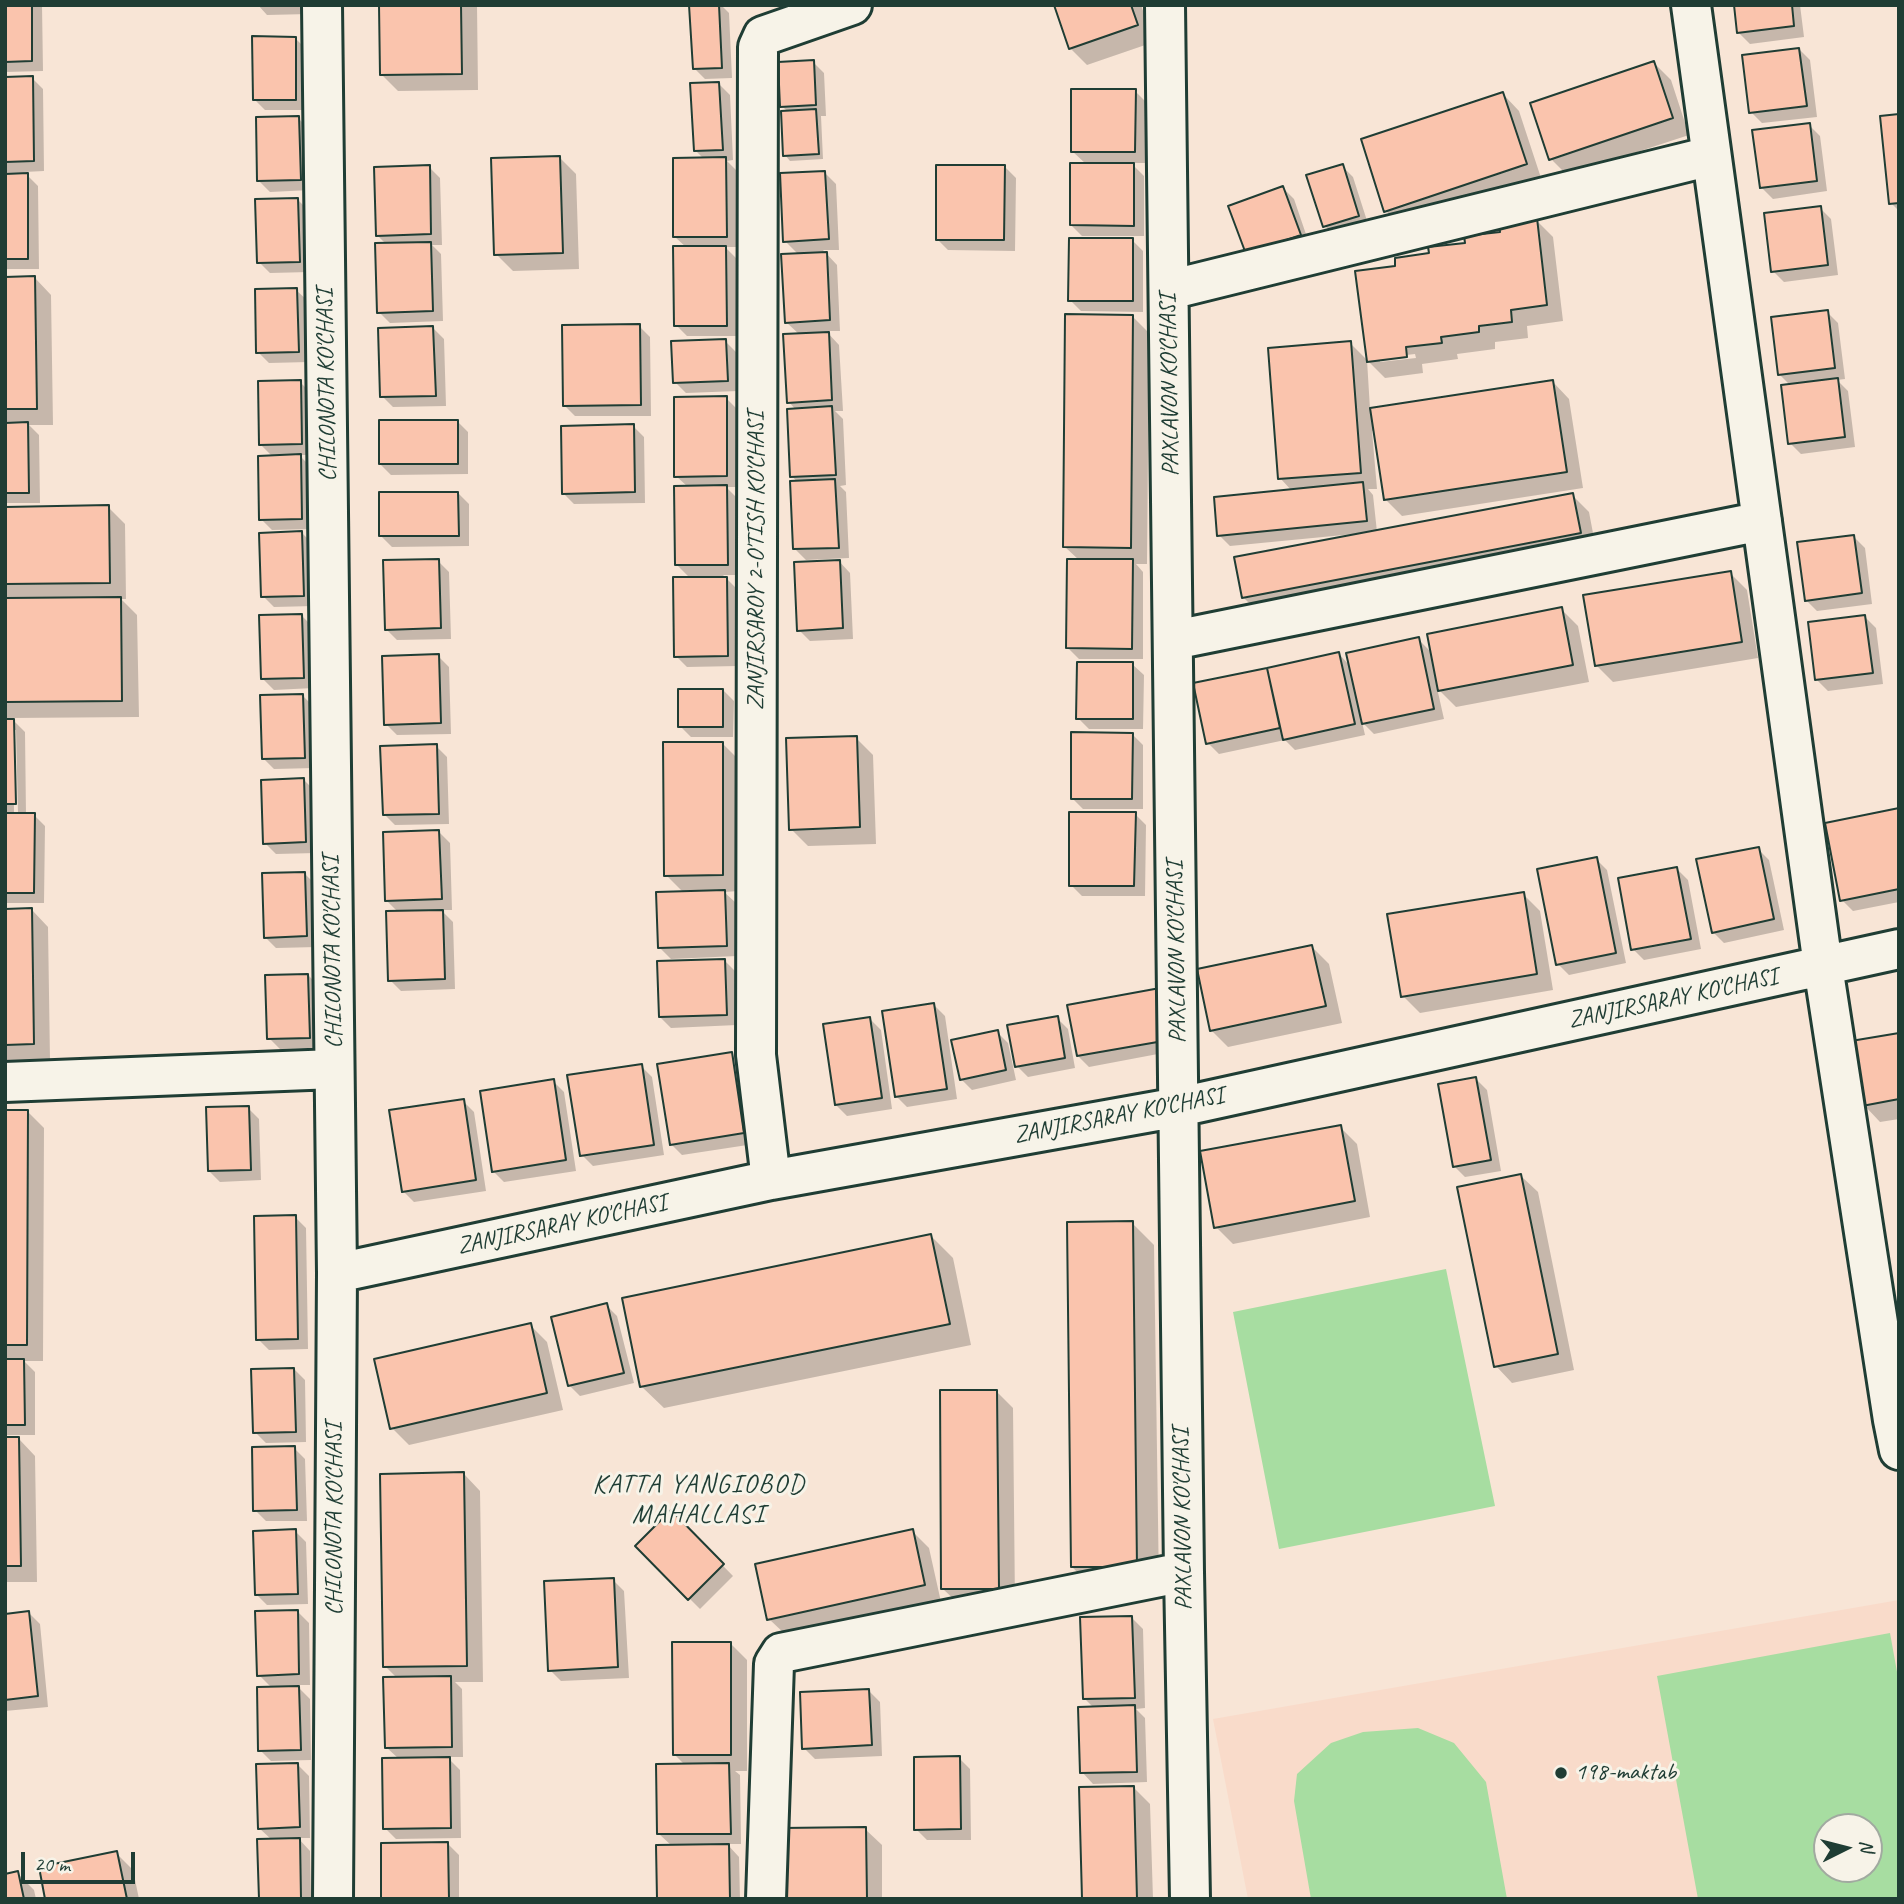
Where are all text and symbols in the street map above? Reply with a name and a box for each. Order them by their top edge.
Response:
street label: CHILONOTA KO'CHASI [311,288,343,482]
street label: PAXLAVON KO'CHASI [1154,293,1186,477]
street label: ZANJIRSAROY 2-O'TISH KO'CHASI [743,412,771,710]
street label: CHILONOTA KO'CHASI [317,855,349,1049]
street label: PAXLAVON KO'CHASI [1161,860,1193,1044]
street label: ZANJIRSARAY KO'CHASI [1566,963,1780,1035]
street label: ZANJIRSARAY KO'CHASI [1011,1081,1227,1151]
street label: ZANJIRSARAY KO'CHASI [455,1189,669,1261]
street label: CHILONOTA KO'CHASI [321,1422,349,1616]
street label: PAXLAVON KO'CHASI [1167,1427,1199,1611]
district label: KATTA YANGIOBOD MAHALLASI [594,1469,804,1530]
place label: 198-maktab [1575,1759,1676,1787]
marker: 198-maktab [1553,1765,1569,1781]
north arrow [1813,1813,1883,1883]
scale bar [24,1838,138,1882]
text: N [1854,1839,1879,1853]
text: 20 m [34,1851,70,1877]

